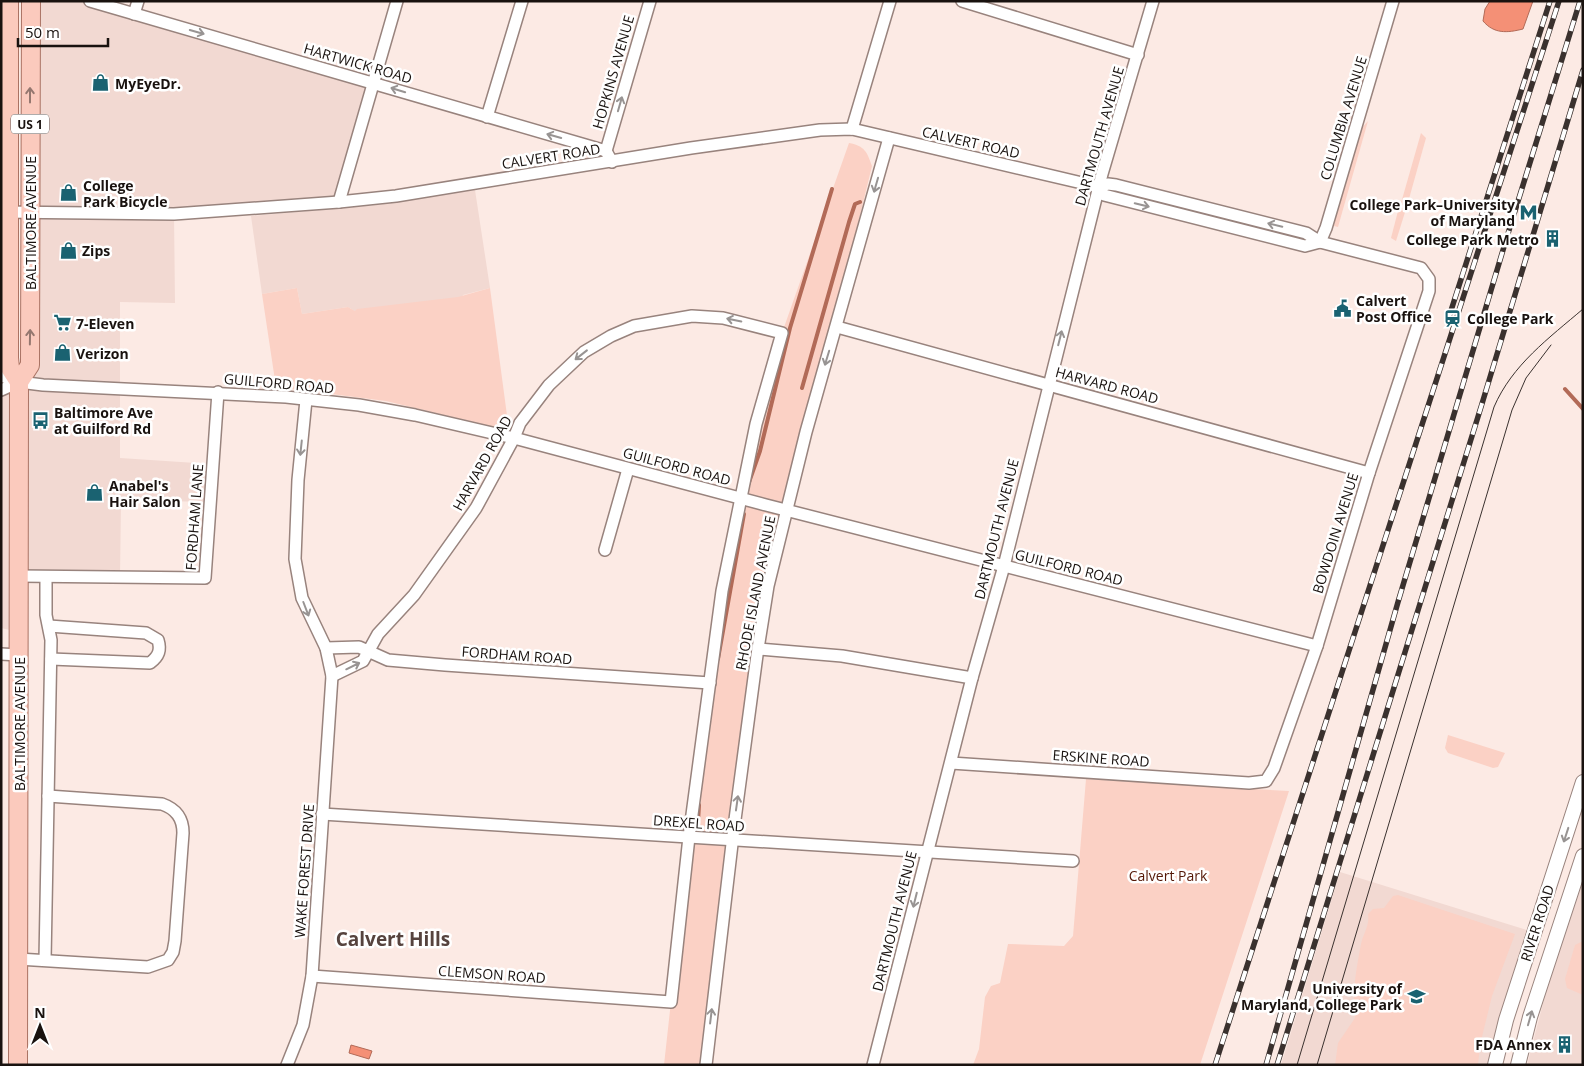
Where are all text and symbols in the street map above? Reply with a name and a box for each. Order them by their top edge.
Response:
street label: HOPKINS AVENUE [588,13,638,131]
scale bar [18,15,108,47]
text: 50 m [25,22,60,42]
one-way arrow [189,28,205,38]
street label: HARTWICK ROAD [302,38,414,88]
street label: COLUMBIA AVENUE [1315,54,1371,182]
street label: DARTMOUTH AVENUE [1070,64,1128,208]
shop icon: MyEyeDr. [91,73,111,93]
place label: MyEyeDr. [115,74,181,93]
one-way arrow [391,85,407,95]
one-way arrow [25,88,35,104]
one-way arrow [615,97,625,113]
road number: US 1 [11,115,49,134]
street label: CALVERT ROAD [920,122,1022,162]
one-way arrow [547,131,563,141]
street label: CALVERT ROAD [500,139,602,173]
street label: BALTIMORE AVENUE [21,156,40,290]
place label: College Park Bicycle [83,176,168,211]
one-way arrow [871,176,880,192]
shop icon: College Park Bicycle [59,183,79,203]
place label: College Park–University of Maryland [1350,195,1515,230]
one-way arrow [1133,201,1149,210]
metro station icon: College Park–University of Maryland [1519,202,1539,222]
one-way arrow [1267,220,1283,229]
building icon: College Park Metro [1543,229,1563,249]
place label: College Park Metro [1406,230,1539,249]
shop icon: Zips [58,240,78,260]
place label: Zips [82,241,110,260]
place label: Calvert Post Office [1356,291,1432,326]
public building icon: Calvert Post Office [1332,298,1352,318]
station icon: College Park [1443,308,1463,328]
place label: College Park [1467,309,1554,328]
supermarket icon: 7-Eleven [52,313,72,333]
place label: 7-Eleven [76,314,134,333]
one-way arrow [727,315,743,325]
one-way arrow [25,329,35,346]
one-way arrow [1056,330,1065,346]
shop icon: Verizon [52,343,72,363]
place label: Verizon [76,344,129,363]
one-way arrow [574,350,588,360]
one-way arrow [822,350,832,366]
street label: HARVARD ROAD [1053,362,1161,408]
street label: GUILFORD ROAD [223,369,335,397]
place label: Baltimore Ave at Guilford Rd [54,403,153,438]
bus stop icon: Baltimore Ave at Guilford Rd [30,410,50,430]
street label: HARVARD ROAD [448,412,516,514]
one-way arrow [296,440,306,456]
street label: GUILFORD ROAD [621,442,733,490]
street label: DARTMOUTH AVENUE [969,457,1023,601]
street label: FORDHAM LANE [181,463,207,571]
street label: BOWDOIN AVENUE [1308,470,1362,596]
place label: Anabel's Hair Salon [109,476,181,511]
shop icon: Anabel's Hair Salon [85,483,105,503]
street label: RHODE ISLAND AVENUE [731,514,779,672]
street label: GUILFORD ROAD [1013,544,1125,590]
one-way arrow [302,601,311,616]
street label: FORDHAM ROAD [461,642,573,668]
street label: BALTIMORE AVENUE [10,657,29,791]
one-way arrow [345,661,360,670]
street label: ERSKINE ROAD [1052,745,1150,771]
one-way arrow [732,795,742,811]
street label: WAKE FOREST DRIVE [290,803,318,939]
street label: DREXEL ROAD [652,810,746,836]
one-way arrow [1560,827,1570,843]
street label: DARTMOUTH AVENUE [867,849,921,993]
park label: Calvert Park [1129,866,1208,885]
street label: RIVER ROAD [1516,882,1558,964]
one-way arrow [910,891,919,907]
district label: Calvert Hills [336,926,450,952]
street label: CLEMSON ROAD [438,961,546,987]
place label: University of Maryland, College Park [1241,979,1404,1014]
school or university icon: University of Maryland, College Park [1406,986,1426,1006]
north arrow [15,1001,65,1051]
text: N [34,1003,46,1022]
one-way arrow [707,1009,717,1025]
one-way arrow [1526,1010,1536,1026]
building icon: FDA Annex [1555,1034,1575,1054]
place label: FDA Annex [1475,1035,1552,1054]

